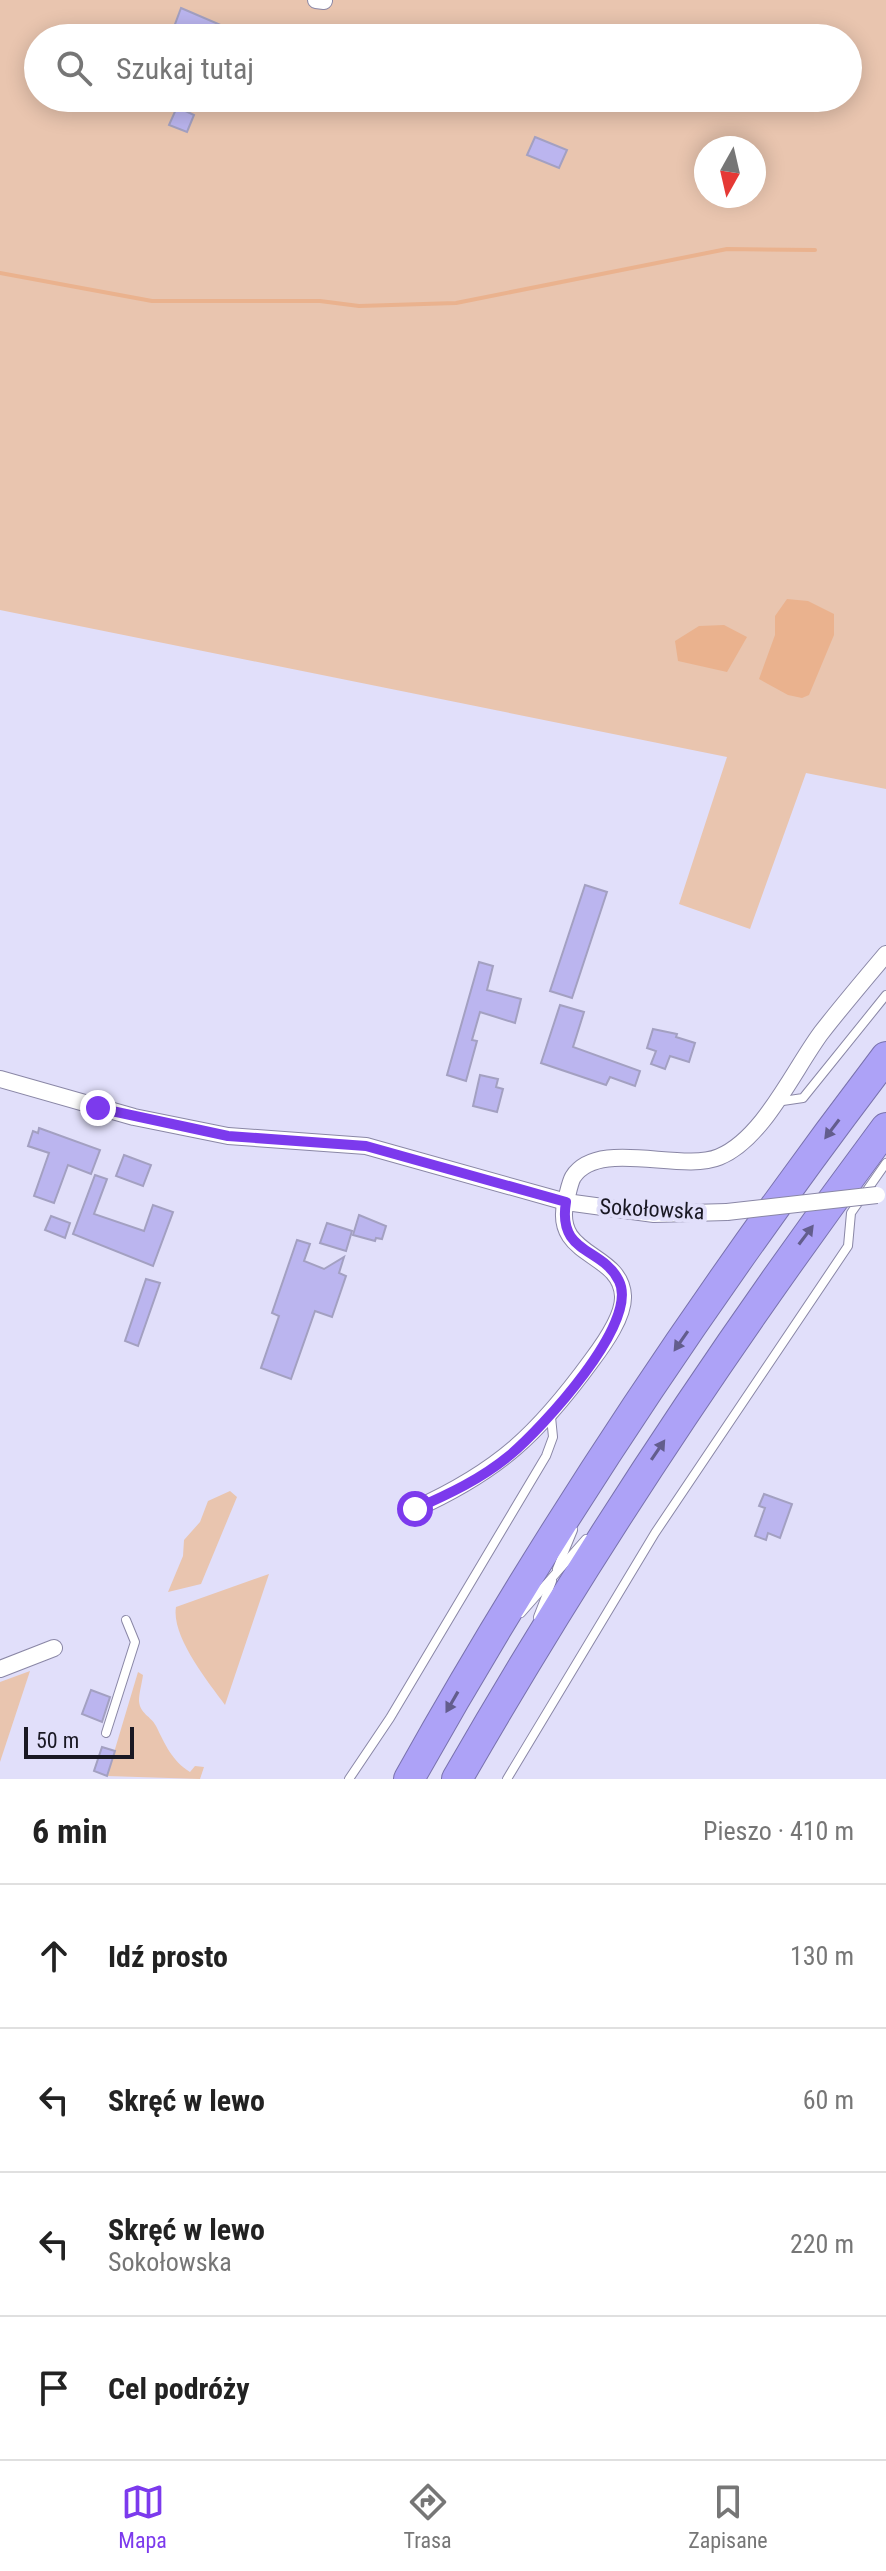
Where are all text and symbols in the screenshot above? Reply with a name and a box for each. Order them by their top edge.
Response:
search box [24,24,862,112]
icon: search [52,46,96,90]
text: Szukaj tutaj [116,51,254,86]
north arrow [694,136,766,208]
route end [80,1090,116,1126]
one-way arrow [825,1119,841,1139]
street label: Sokołowska [599,1194,705,1224]
one-way arrow [797,1225,813,1246]
one-way arrow [674,1330,689,1351]
one-way arrow [650,1439,665,1460]
route start [397,1491,433,1527]
one-way arrow [445,1691,459,1713]
scale bar [24,1723,134,1759]
text: 50 m [36,1728,79,1753]
text: 6 min [32,1811,108,1851]
text: Pieszo · 410 m [703,1816,854,1846]
icon: ahead [32,1934,76,1978]
text: Idź prosto [108,1939,228,1974]
text: 130 m [790,1941,854,1971]
icon: left [32,2078,76,2122]
text: Skręć w lewo [108,2083,265,2118]
text: 60 m [803,2085,854,2115]
text: Skręć w lewo [108,2212,265,2247]
icon: left [32,2222,76,2266]
text: 220 m [790,2229,854,2259]
text: Sokołowska [108,2247,232,2277]
icon: arrive [32,2366,76,2410]
text: Cel podróży [108,2371,250,2406]
tab: Mapa [118,2480,167,2553]
tab: Trasa [404,2480,452,2553]
tab: Zapisane [688,2480,768,2553]

